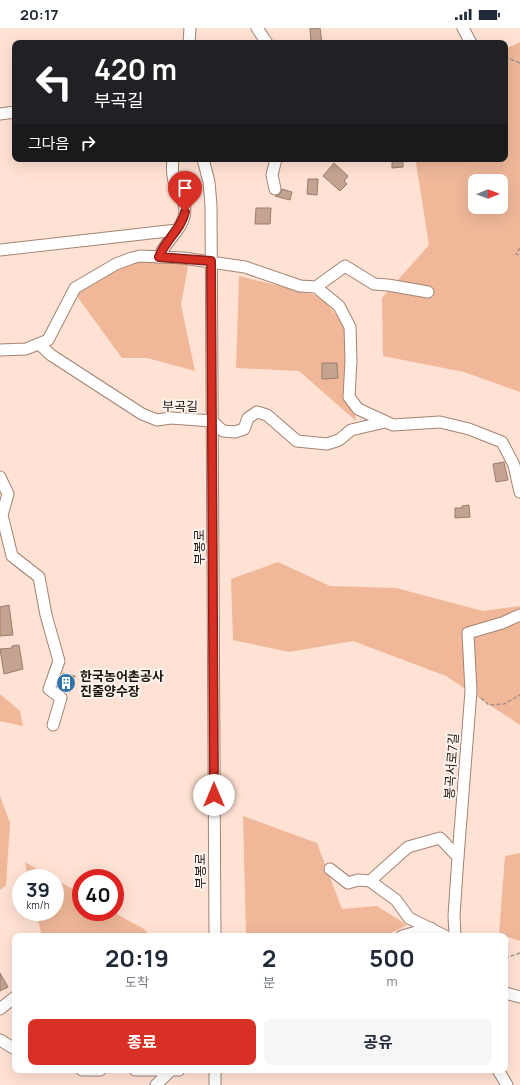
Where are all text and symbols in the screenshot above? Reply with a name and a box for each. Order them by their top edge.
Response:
text: 20:17 [20,4,59,25]
text: 420 m [94,50,177,88]
icon: left [28,56,80,108]
text: 부곡길 [94,88,144,112]
icon: right [77,132,99,154]
text: 그다음 [28,133,69,154]
pin [168,171,202,212]
north arrow [468,174,508,214]
map controls [468,174,508,214]
icon: arrive [174,177,196,199]
street label: 부곡길 [162,397,198,415]
street label: 부봉로 [190,529,208,565]
place label: 한국농어촌공사 진줄양수장 [80,667,164,700]
building icon: 한국농어촌공사 진줄양수장 [55,672,77,694]
street label: 봉곡서로7길 [440,732,462,800]
position arrow [193,774,235,816]
street label: 부봉로 [191,853,209,889]
speed limit sign: 40 [72,869,124,921]
text: 39 [26,876,50,903]
text: km/h [26,898,50,912]
text: 20:19 [105,941,169,974]
text: 2 [262,941,276,974]
text: 500 [369,941,415,974]
text: m [387,972,398,990]
text: 도착 [125,973,149,991]
text: 분 [263,973,275,991]
button: 종료 [28,1019,256,1065]
button: 공유 [264,1019,492,1065]

